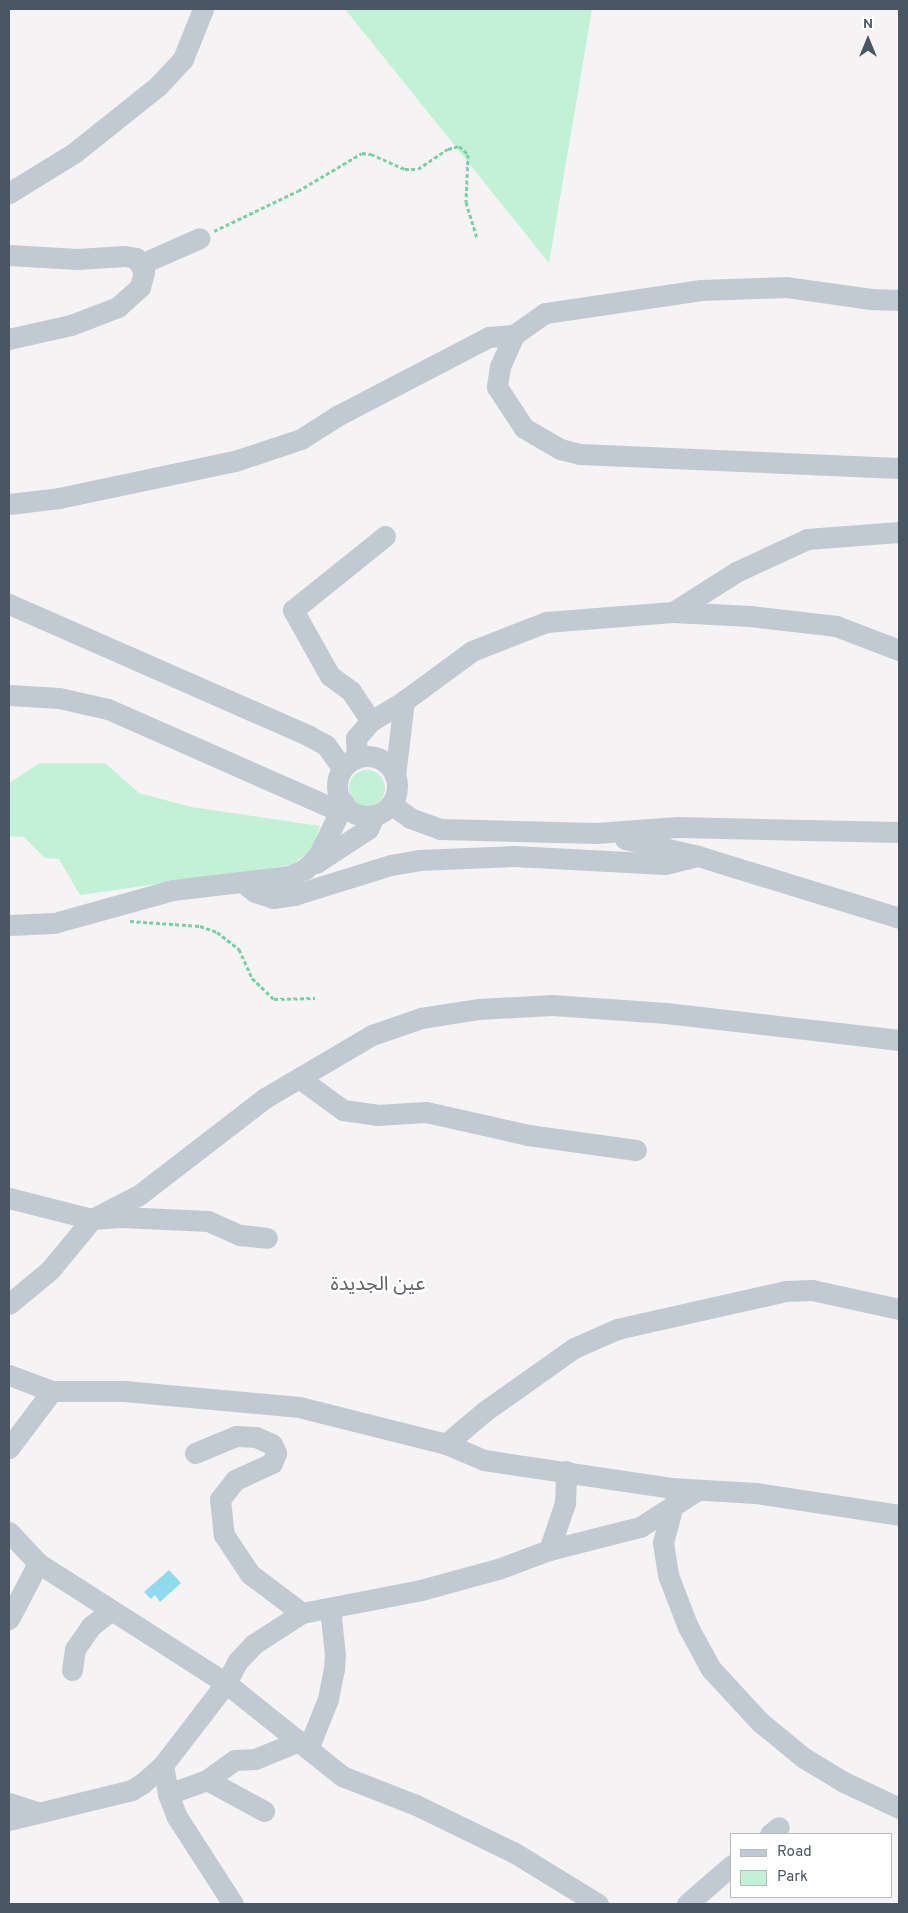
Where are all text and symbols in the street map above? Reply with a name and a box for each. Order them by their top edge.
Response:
north arrow [843,15,893,65]
text: N [863,16,873,33]
district label: عين الجديدة [331,1273,425,1297]
legend [730,1833,893,1898]
text: Road [777,1843,812,1862]
text: Park [777,1868,808,1887]

